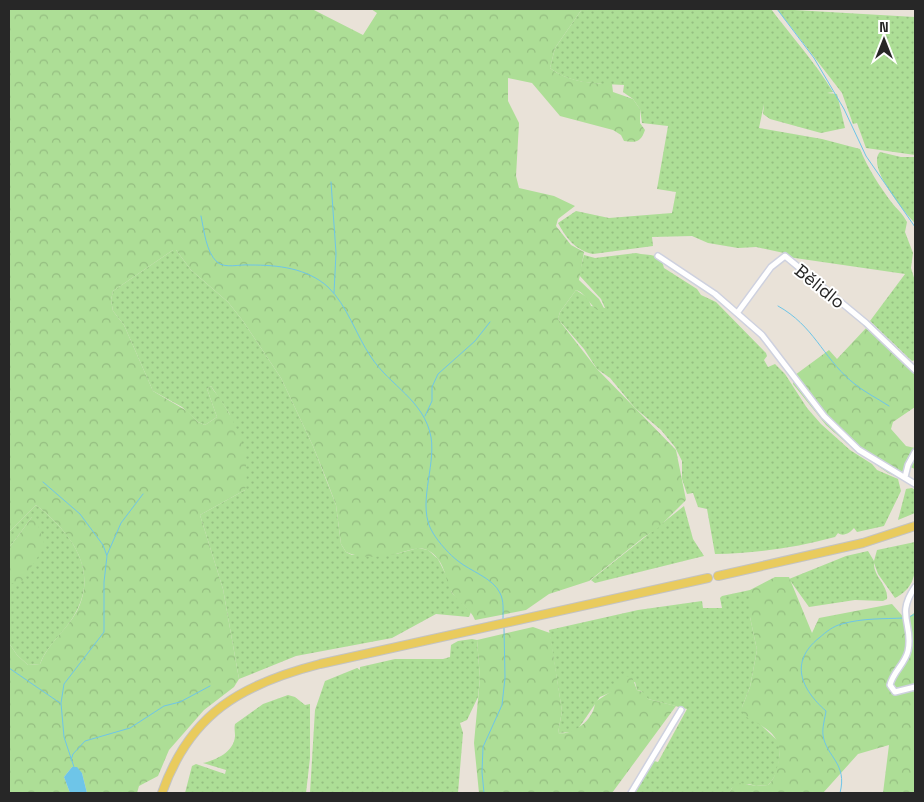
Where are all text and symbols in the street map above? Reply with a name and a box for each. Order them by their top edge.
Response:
north arrow [859,15,909,65]
text: N [879,18,889,36]
street label: Bělidlo [790,259,850,313]

